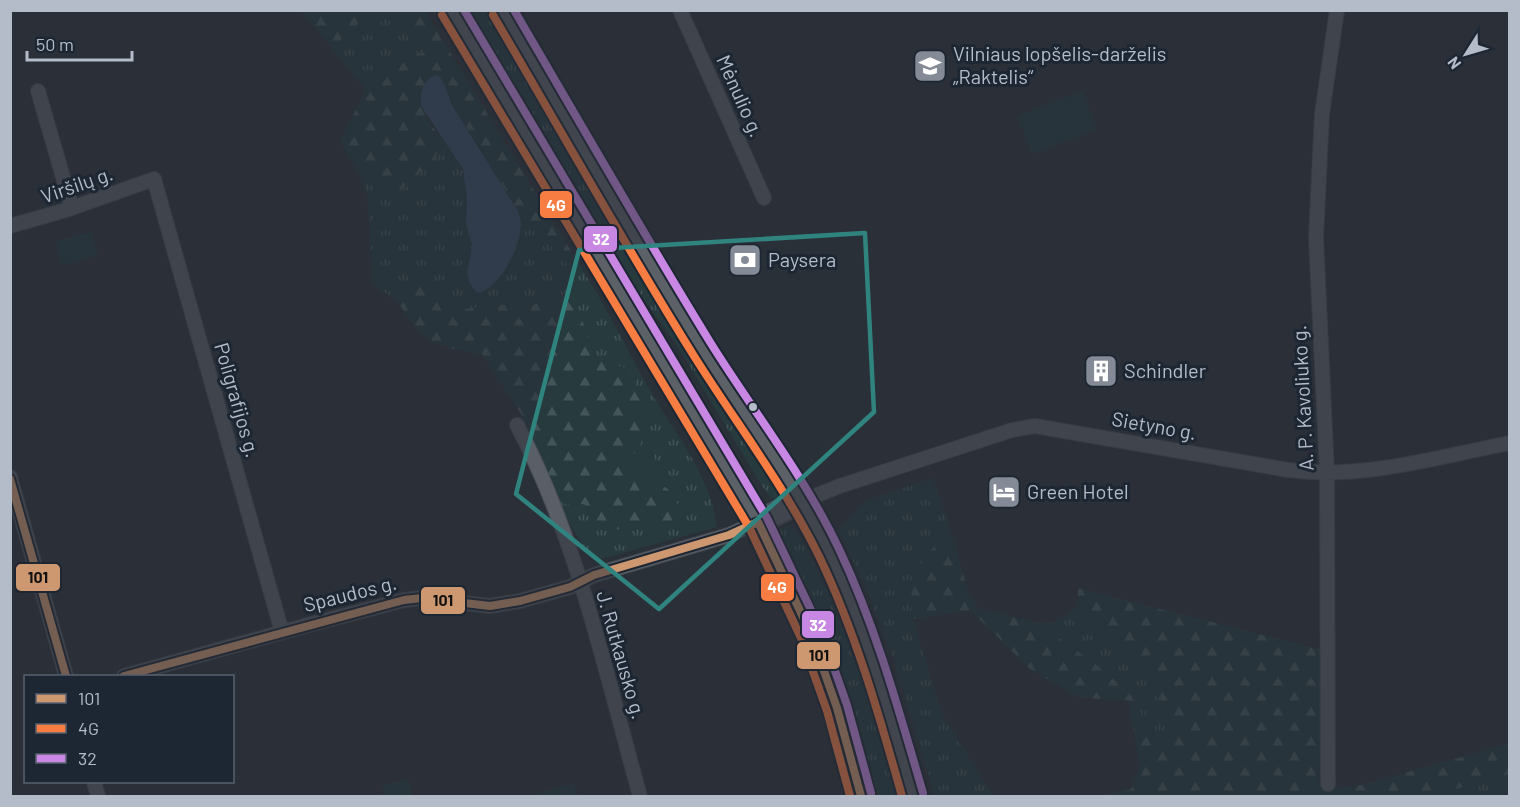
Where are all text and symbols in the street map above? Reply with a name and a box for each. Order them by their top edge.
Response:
scale bar [27,24,132,62]
north arrow [1436,24,1496,84]
text: 50 m [36,33,74,55]
place label: Vilniaus lopšelis-darželis „Raktelis“ [953,41,1166,88]
school or university icon: Vilniaus lopšelis-darželis „Raktelis“ [912,48,948,84]
street label: Mėnulio g. [712,51,770,140]
text: N [1443,53,1464,73]
street label: Viršilų g. [38,161,116,208]
line badge: 4G [539,190,573,219]
text: 4G [546,195,566,214]
line badge: 32 [583,225,618,253]
text: 32 [592,229,610,248]
bank icon: Paysera [727,242,763,278]
place label: Paysera [768,247,836,271]
street label: A. P. Kavoliuko g. [1286,325,1318,472]
street label: Poligrafijos g. [210,340,266,460]
building icon: Schindler [1083,353,1119,389]
place label: Schindler [1124,358,1206,382]
unlabelled marker [747,401,759,413]
street label: Sietyno g. [1110,406,1198,444]
hotel icon: Green Hotel [986,474,1022,510]
place label: Green Hotel [1027,479,1129,503]
line badge: 101 [15,563,61,592]
text: 101 [28,567,48,586]
street label: Spaudos g. [301,570,399,616]
line badge: 4G [760,573,795,602]
text: 4G [767,577,787,596]
line badge: 101 [420,586,466,615]
street label: J. Rutkausko g. [592,588,652,722]
text: 101 [433,590,453,609]
line badge: 32 [801,610,835,639]
text: 32 [809,615,827,634]
line badge: 101 [796,641,841,670]
text: 101 [809,645,829,664]
legend [24,675,234,783]
text: 101 [78,687,100,709]
text: 4G [78,717,99,739]
text: 32 [78,747,97,769]

